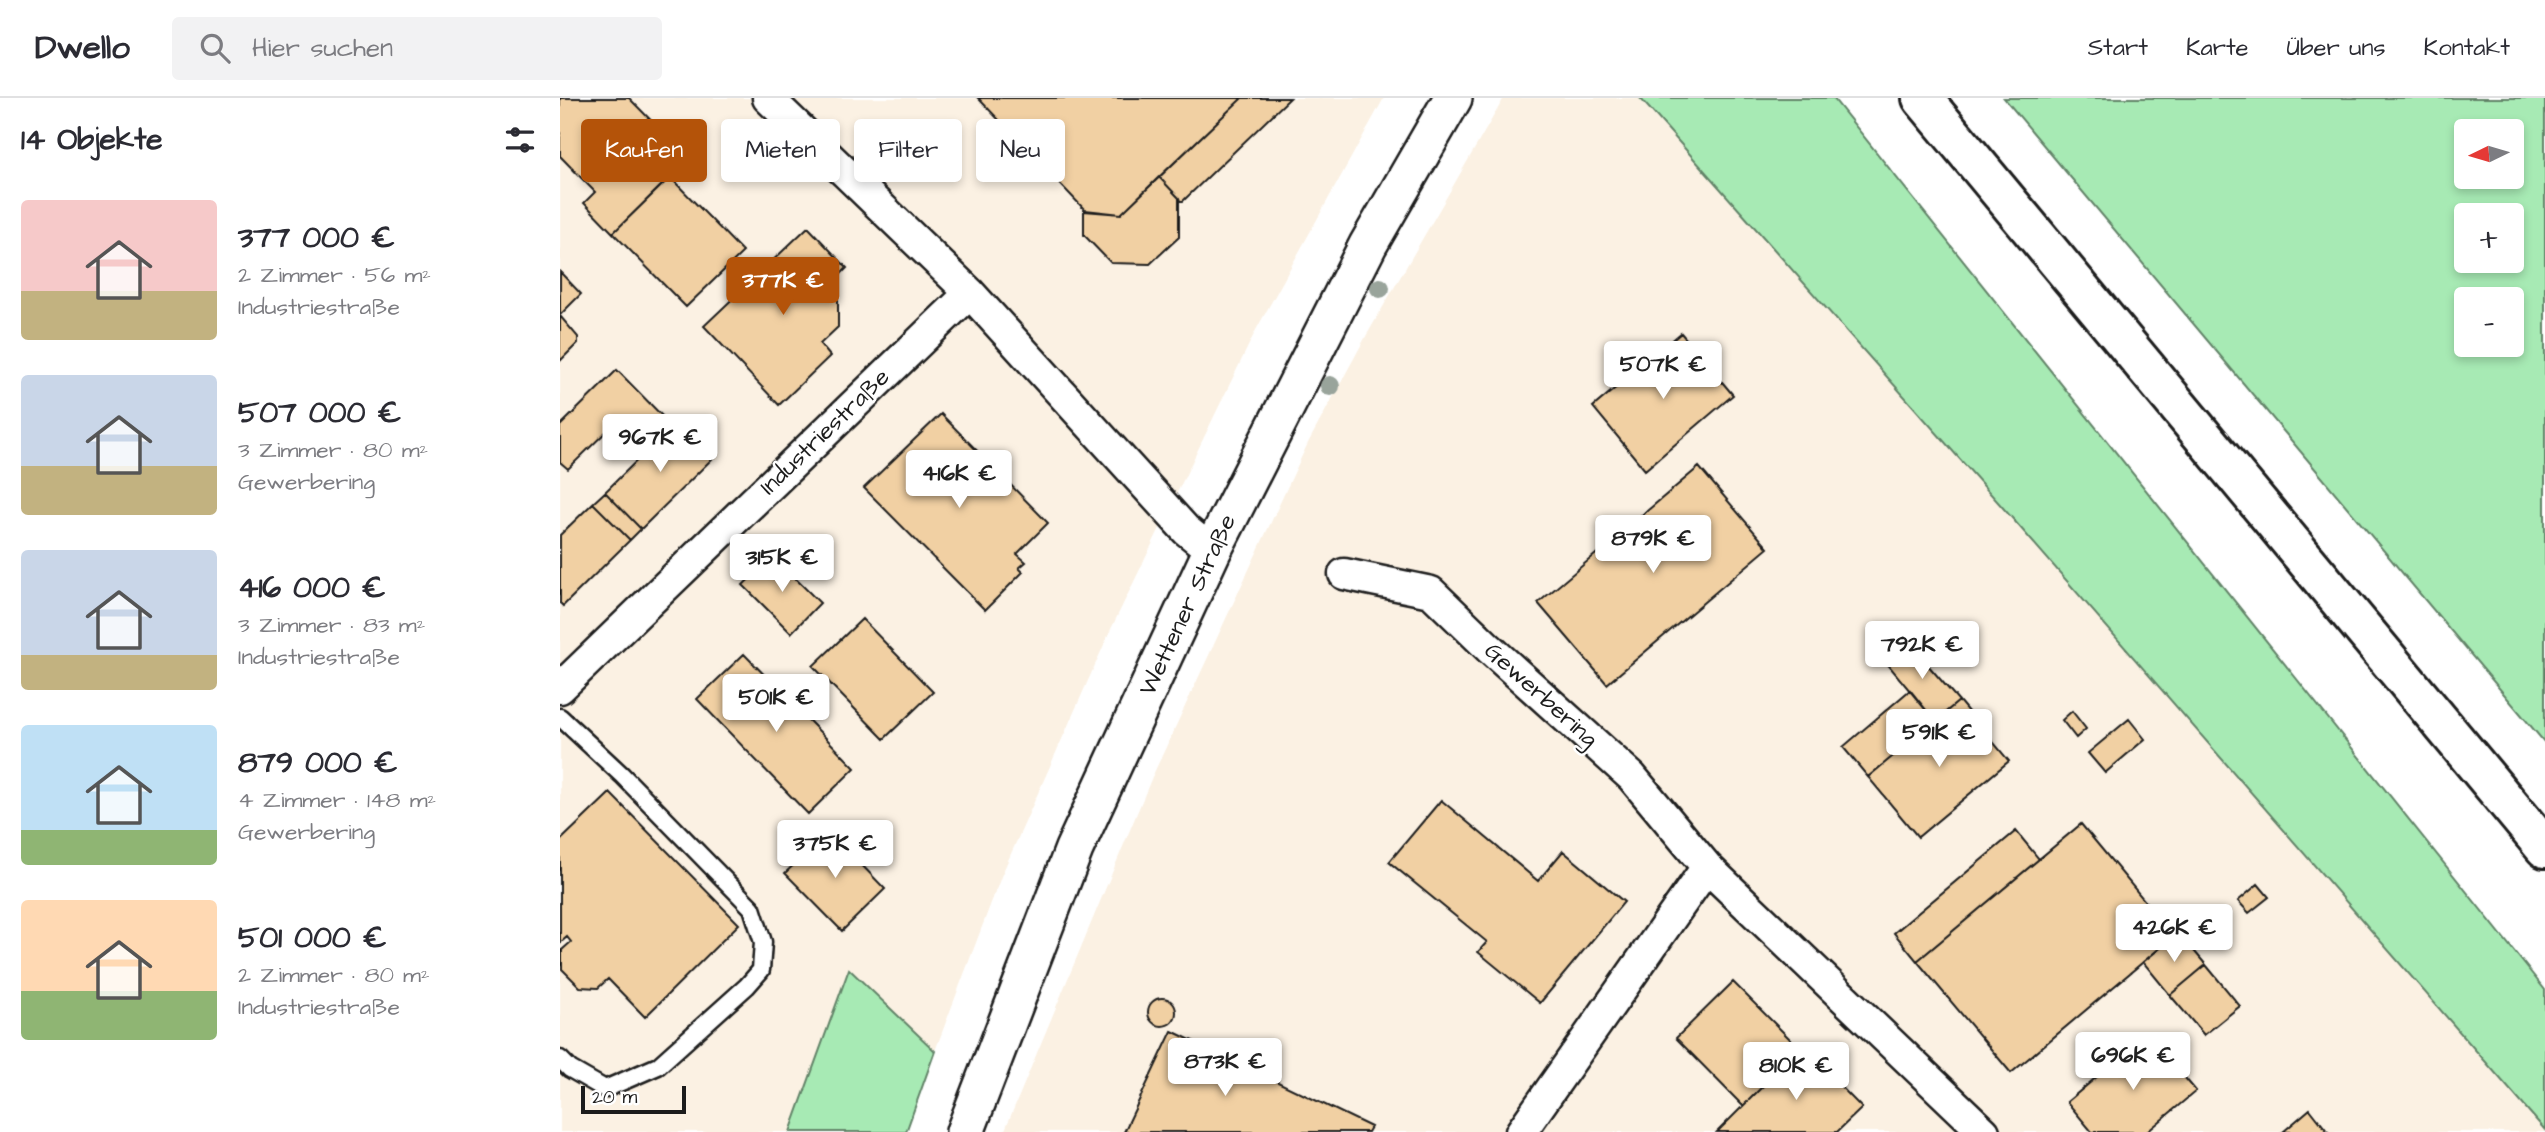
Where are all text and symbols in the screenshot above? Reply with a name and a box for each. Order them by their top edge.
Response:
search box [172,17,662,80]
text: Dwello [35,25,130,71]
icon: search [196,29,234,67]
text: Hier suchen [252,30,393,66]
text: Start [2088,31,2148,65]
text: Karte [2186,31,2249,65]
text: Über uns [2287,31,2386,65]
text: Kontakt [2424,31,2510,65]
text: 14 Objekte [21,119,163,161]
chip: Kaufen [581,119,707,182]
chip: Mieten [721,119,840,182]
chip: Filter [854,119,962,182]
chip: Neu [976,119,1065,182]
north arrow [2454,119,2524,189]
map controls [2454,119,2524,357]
icon: filters [501,121,539,159]
button: + [2454,203,2524,273]
text: 377 000 € [238,217,395,259]
icon: home [77,228,161,312]
pin: 377K € [726,258,840,317]
text: 2 Zimmer · 56 m² [238,259,431,291]
text: 377K € [742,264,824,296]
button: − [2454,287,2524,357]
text: Industriestraße [238,291,400,323]
pin: 507K € [1606,342,1720,401]
text: 507K € [1620,348,1706,380]
street label: Industriestraße [752,361,898,503]
text: 507 000 € [238,392,401,434]
icon: home [77,403,161,487]
pin: 967K € [603,414,717,474]
text: 967K € [618,421,702,453]
text: 3 Zimmer · 80 m² [238,434,428,466]
pin: 416K € [902,450,1016,510]
text: 416K € [922,457,996,489]
text: Gewerbering [238,466,375,498]
street label: Wettener Straße [1131,509,1245,701]
pin: 879K € [1596,516,1710,575]
text: 879K € [1611,522,1695,554]
pin: 315K € [725,534,839,594]
text: 315K € [746,541,818,573]
text: 416 000 € [238,567,386,609]
icon: home [77,578,161,662]
text: 3 Zimmer · 83 m² [238,609,425,641]
pin: 792K € [1865,622,1979,681]
text: 792K € [1881,628,1963,660]
street label: Gewerbering [1476,635,1605,756]
text: Industriestraße [238,641,400,673]
pin: 501K € [719,674,833,734]
text: 501K € [738,681,814,713]
pin: 591K € [1882,710,1996,769]
text: 591K € [1902,716,1976,748]
text: 879 000 € [238,742,398,784]
icon: home [77,753,161,837]
text: 4 Zimmer · 148 m² [238,784,436,816]
text: Gewerbering [238,816,375,848]
pin: 375K € [778,820,892,880]
text: 375K € [793,827,877,859]
pin: 426K € [2117,904,2231,964]
text: 426K € [2132,911,2216,943]
text: 501 000 € [238,917,387,959]
icon: home [77,928,161,1012]
text: 2 Zimmer · 80 m² [238,959,430,991]
text: Industriestraße [238,991,400,1023]
pin: 696K € [2076,1032,2190,1092]
pin: 873K € [1168,1038,1282,1098]
text: 696K € [2091,1039,2175,1071]
pin: 810K € [1739,1042,1853,1102]
text: 873K € [1184,1045,1266,1077]
text: 810K € [1759,1049,1833,1081]
scale bar [581,1083,686,1115]
text: 20 m [592,1084,637,1111]

